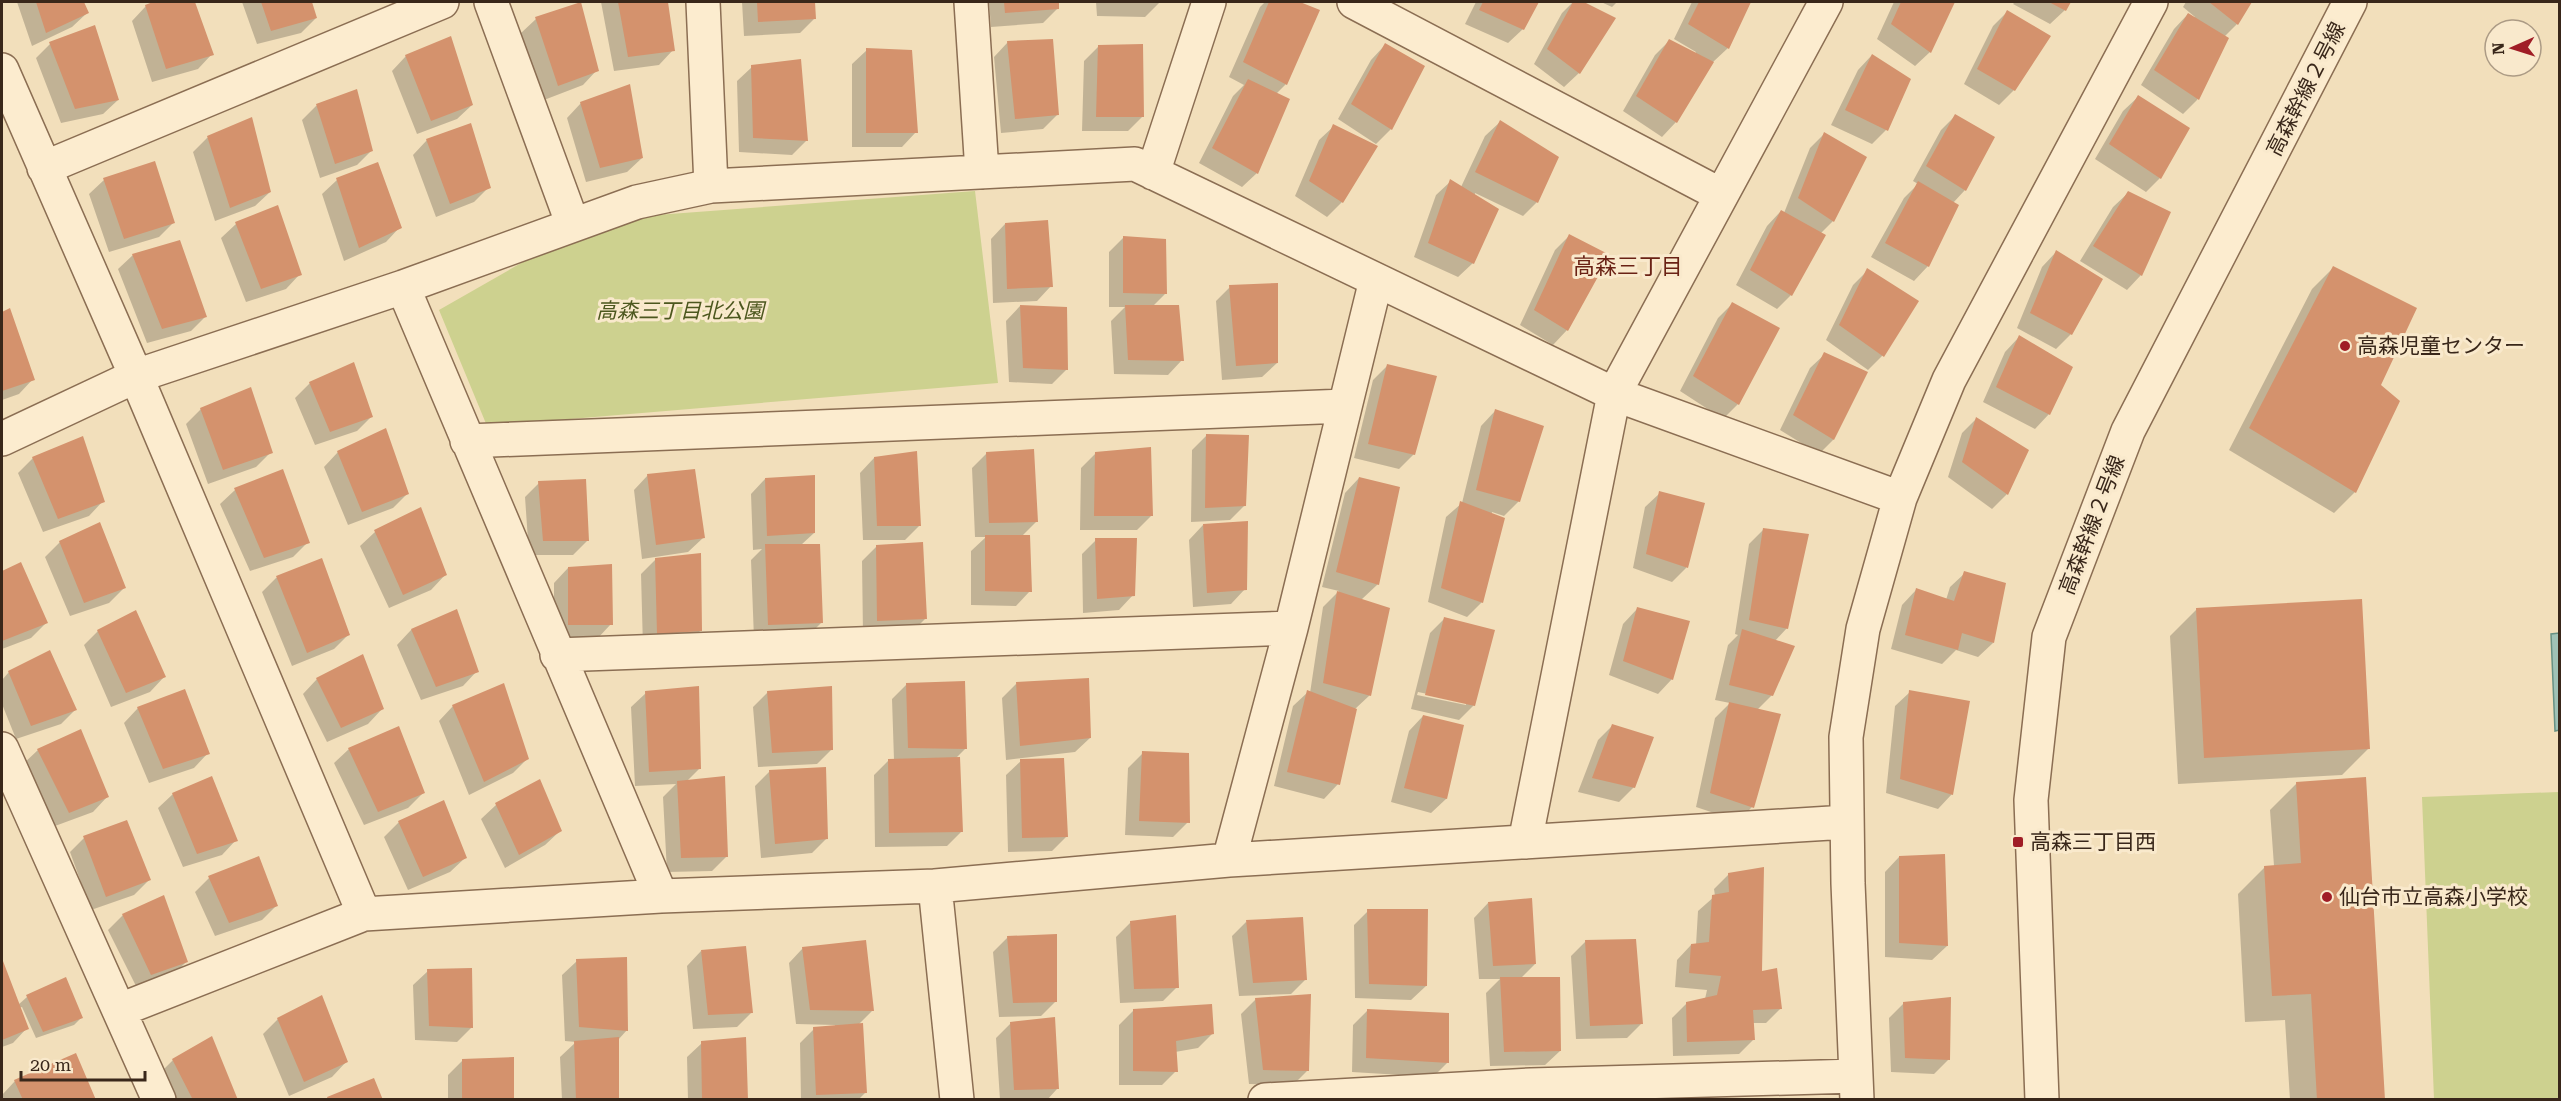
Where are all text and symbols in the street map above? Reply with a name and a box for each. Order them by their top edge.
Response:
street label: 高森幹線２号線 [2262,18,2350,160]
north arrow [2483,18,2543,78]
text: N [2489,42,2508,55]
district label: 高森三丁目 [1573,254,1683,279]
park label: 高森三丁目北公園 [596,299,767,323]
place label: 高森児童センター [2357,334,2525,358]
marker: 高森児童センター [2338,339,2352,353]
street label: 高森幹線２号線 [2054,452,2130,598]
place label: 高森三丁目西 [2030,830,2156,854]
marker: 高森三丁目西 [2011,835,2025,849]
place label: 仙台市立高森小学校 [2339,885,2528,909]
marker: 仙台市立高森小学校 [2320,890,2334,904]
scale bar [21,1044,146,1082]
text: 20 m [30,1054,71,1075]

